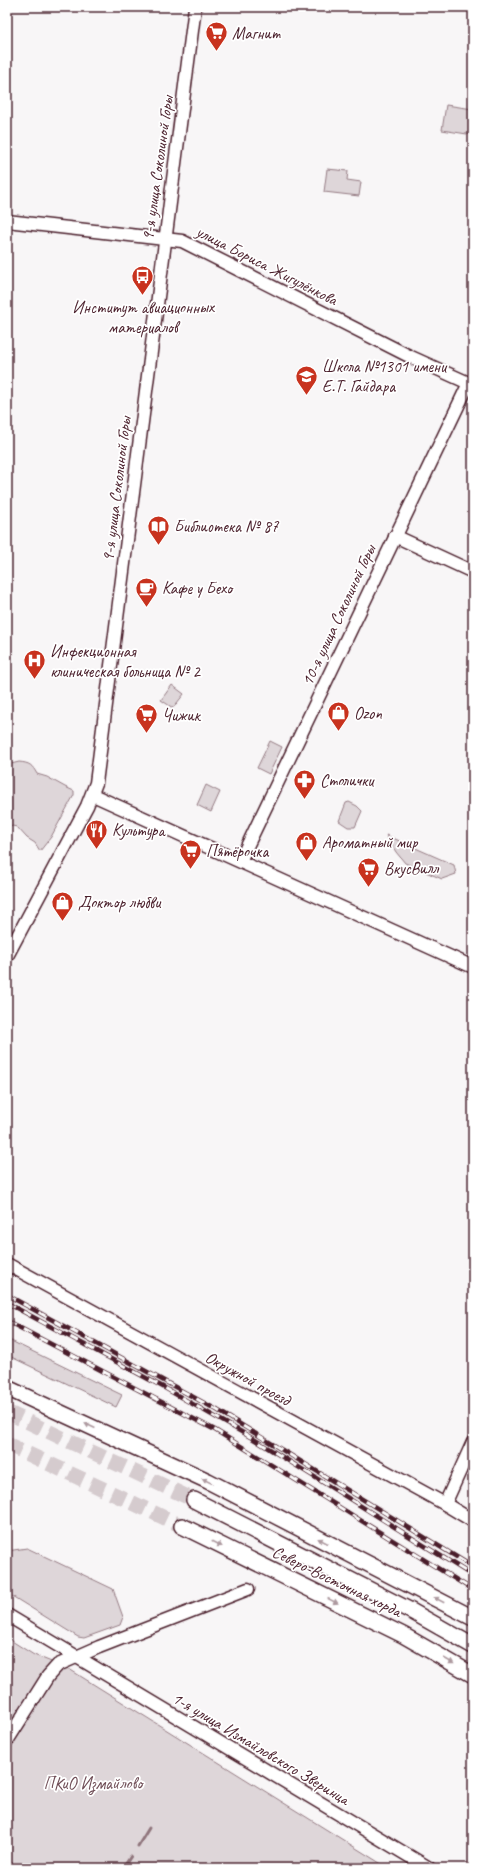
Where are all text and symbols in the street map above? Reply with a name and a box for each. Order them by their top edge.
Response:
supermarket icon: Магнит [203,20,229,53]
place label: Магнит [232,23,281,44]
street label: 9-я улица Соколиной Горы [137,92,178,242]
street label: улица Бориса Жигулёнкова [192,220,342,311]
bus stop icon: Институт авиационных материалов [130,264,156,297]
place label: Институт авиационных материалов [72,297,215,338]
place label: Школа №1301 имени Е.Т. Гайдара [322,356,448,397]
school or university icon: Школа №1301 имени Е.Т. Гайдара [294,363,320,396]
street label: 9-я улица Соколиной Горы [97,413,136,563]
library icon: Библиотека № 87 [146,513,172,546]
place label: Библиотека № 87 [174,516,280,537]
street label: 10-я улица Соколиной Горы [297,539,381,689]
cafe icon: Кафе у Бехо [134,575,160,608]
place label: Кафе у Бехо [162,578,234,599]
place label: Инфекционная клиническая больница № 2 [50,641,201,682]
hospital icon: Инфекционная клиническая больница № 2 [22,648,48,681]
shop icon: Ozon [325,700,351,733]
supermarket icon: Чижик [134,702,160,735]
place label: Ozon [354,703,382,724]
place label: Чижик [162,705,202,726]
pharmacy icon: Столички [291,767,317,800]
place label: Столички [320,770,375,791]
restaurant icon: Культура [83,817,109,850]
place label: Культура [112,820,166,841]
shop icon: Ароматный мир [294,829,320,862]
place label: Ароматный мир [322,832,419,853]
supermarket icon: Пятёрочка [178,838,204,871]
place label: Пятёрочка [206,841,269,862]
supermarket icon: ВкусВилл [355,855,381,888]
place label: ВкусВилл [384,858,439,879]
shop icon: Доктор любви [50,889,76,922]
place label: Доктор любви [78,892,162,913]
street label: Окружной проезд [201,1346,296,1411]
one-way arrow [84,1423,95,1429]
one-way arrow [202,1478,213,1484]
one-way arrow [317,1537,329,1544]
one-way arrow [211,1540,222,1547]
street label: Северо-Восточная хорда [269,1541,406,1623]
one-way arrow [433,1596,445,1603]
one-way arrow [328,1598,339,1604]
one-way arrow [443,1657,454,1664]
street label: 1-я улица Измайловского Зверинца [168,1687,355,1811]
park label: ПКиО Измайлово [44,1773,144,1795]

